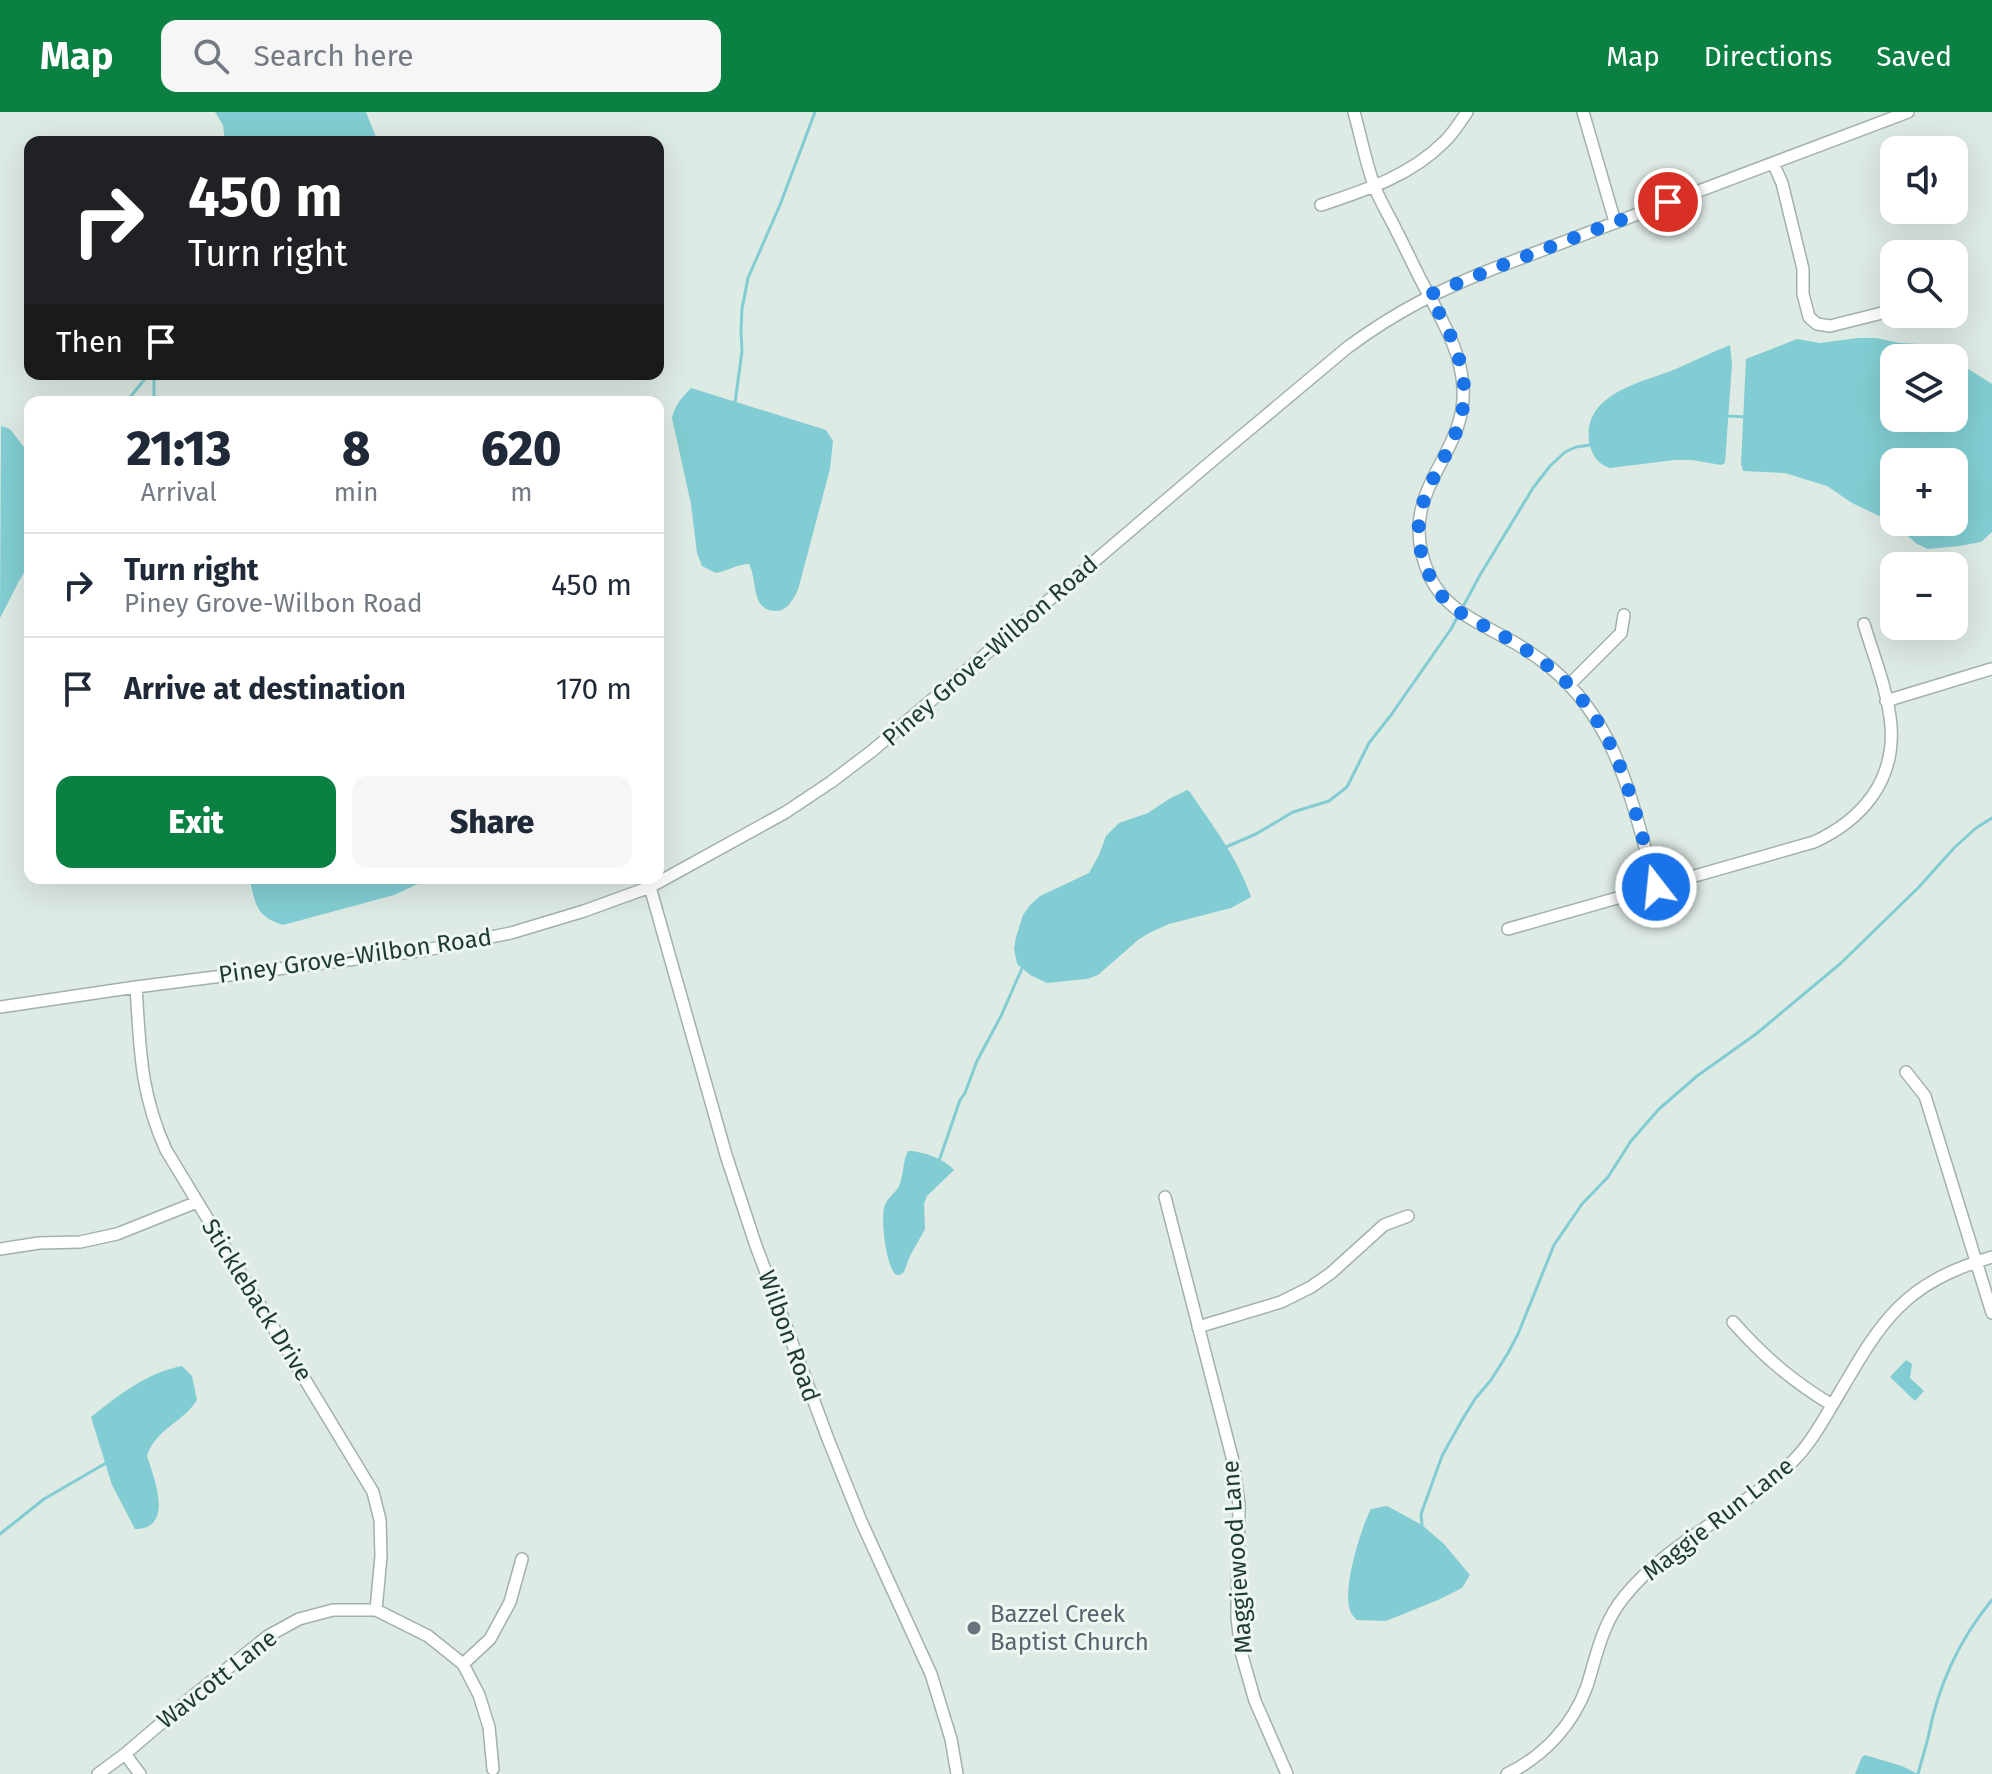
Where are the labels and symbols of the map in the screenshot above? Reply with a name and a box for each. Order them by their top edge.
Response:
pin [1634,168,1702,236]
street label: Piney Grove-Wilbon Road [877,550,1103,752]
position arrow [1614,845,1698,929]
street label: Piney Grove-Wilbon Road [217,923,493,989]
street label: Stickleback Drive [196,1214,318,1386]
street label: Wilbon Road [752,1267,826,1405]
street label: Maggie Run Lane [1637,1451,1799,1587]
street label: Maggiewood Lane [1216,1459,1258,1655]
place label: Bazzel Creek Baptist Church [990,1600,1149,1656]
marker: Bazzel Creek Baptist Church [965,1619,983,1637]
street label: Wavcott Lane [152,1624,282,1734]

